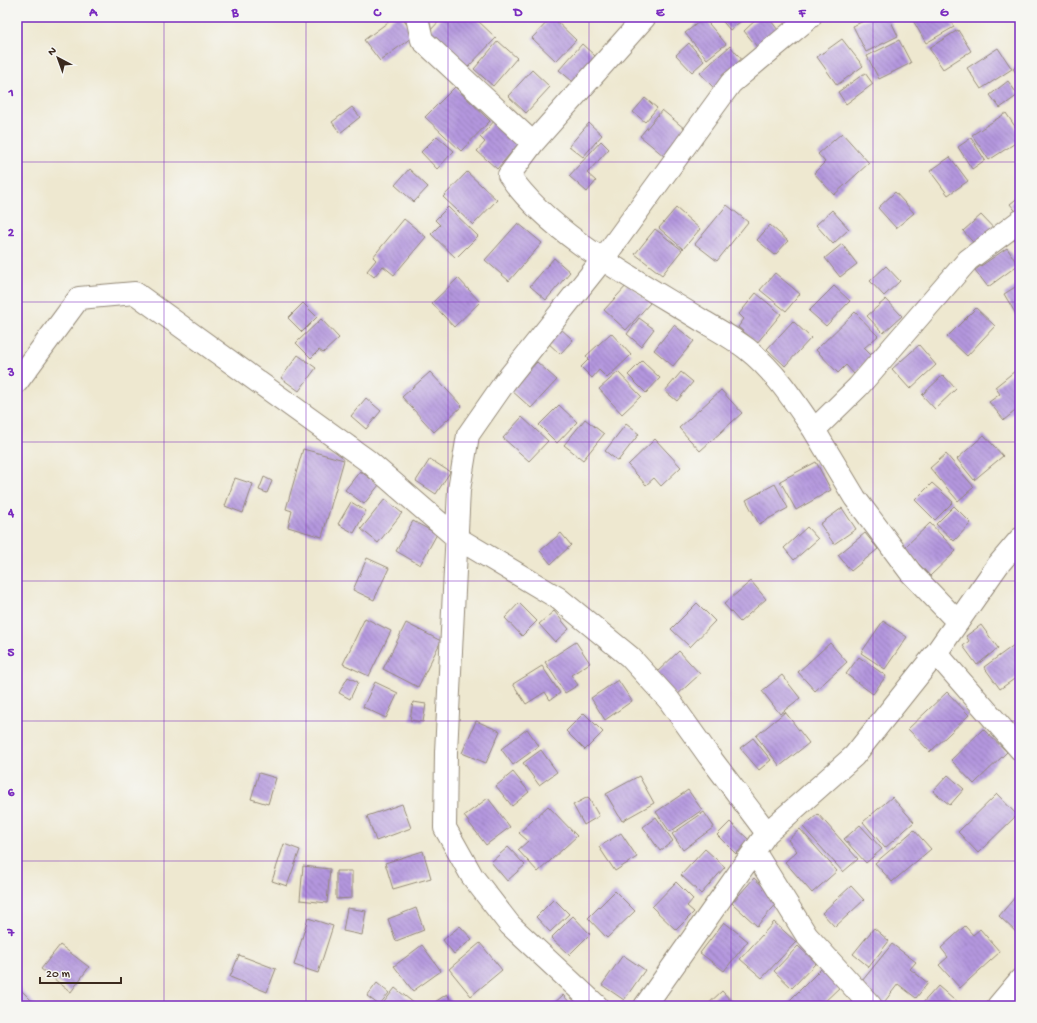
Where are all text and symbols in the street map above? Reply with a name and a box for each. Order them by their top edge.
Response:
text: A [88,6,98,21]
text: B [231,6,240,21]
text: C [372,6,382,21]
text: D [513,6,523,21]
text: E [656,6,665,21]
text: F [798,6,807,21]
text: G [940,6,949,21]
north arrow [38,38,78,78]
text: N [46,45,59,59]
text: 1 [7,86,14,101]
text: 2 [8,226,15,241]
text: 3 [7,366,15,381]
text: 4 [7,506,15,521]
text: 5 [8,646,15,661]
text: 6 [8,786,15,801]
text: 7 [7,926,16,941]
scale bar [40,959,121,985]
text: 20 m [46,968,71,982]

